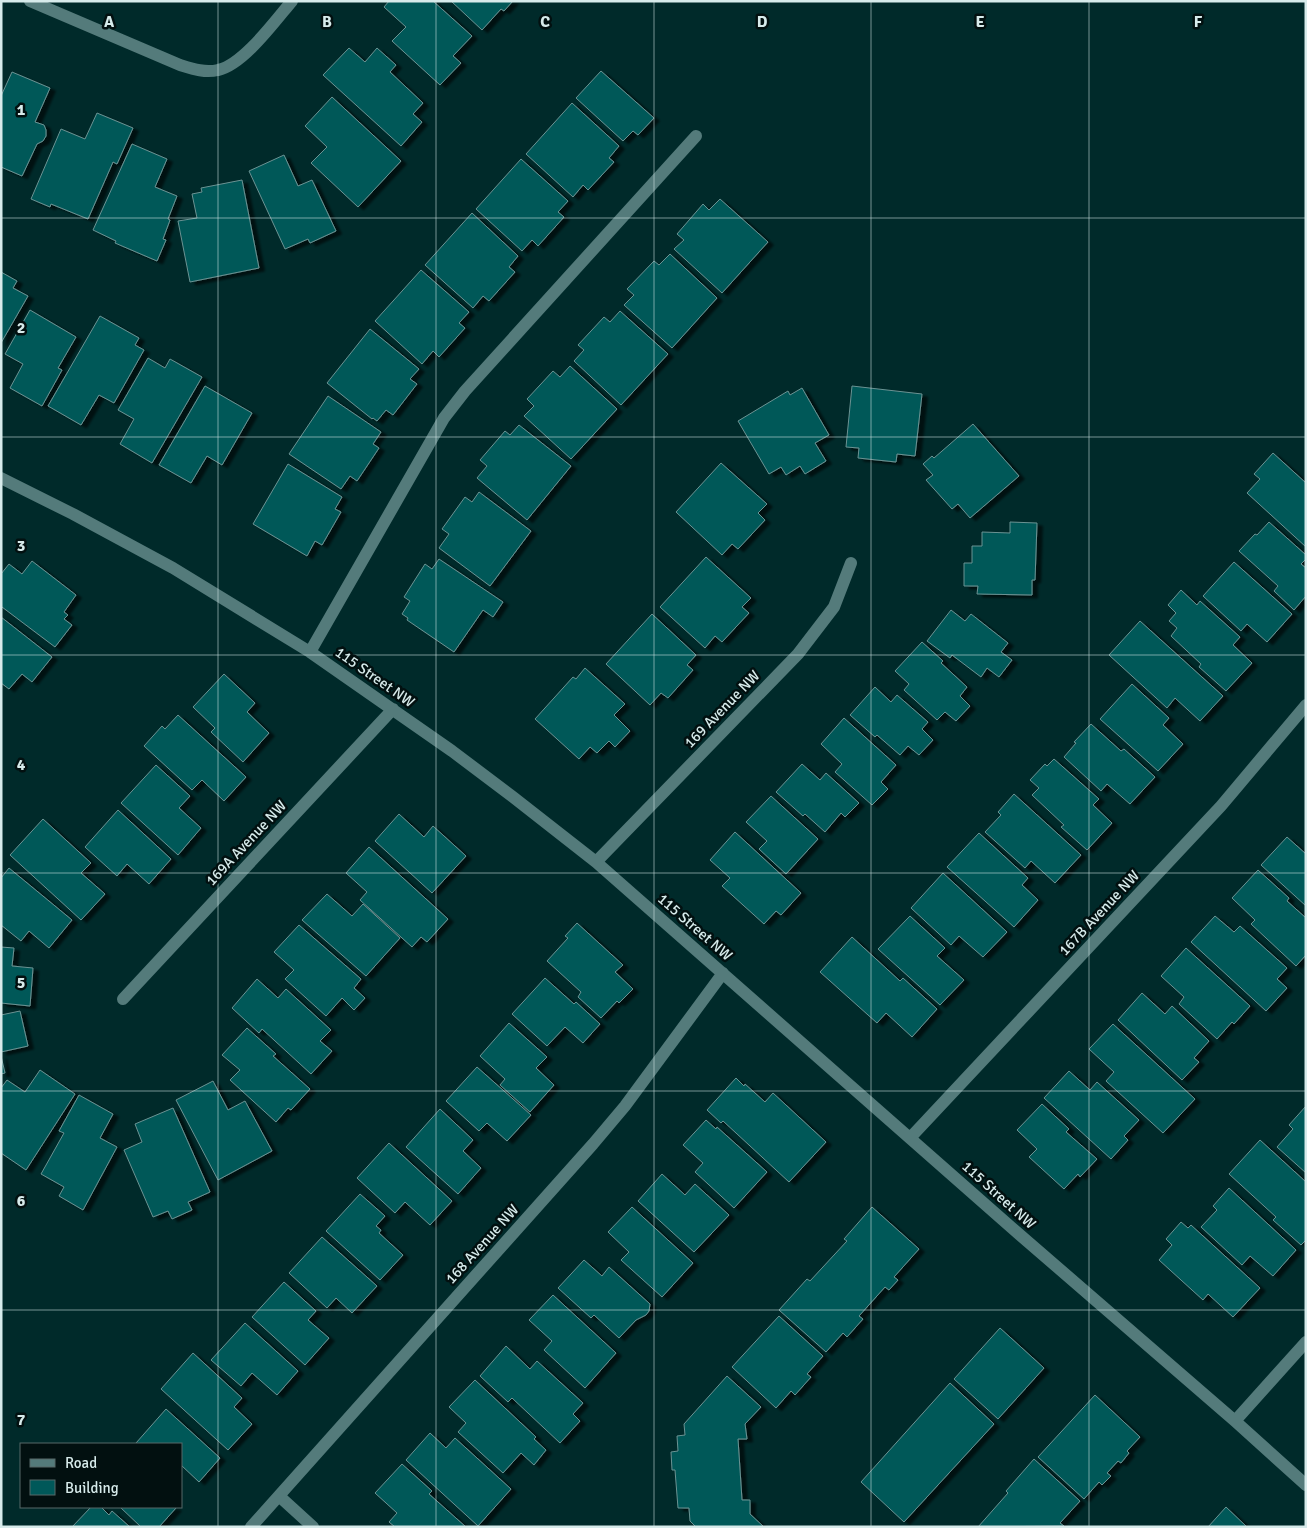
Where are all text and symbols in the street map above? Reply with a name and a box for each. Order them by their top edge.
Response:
text: A [104,12,115,32]
text: B [322,12,332,32]
text: C [540,12,550,32]
text: D [757,12,768,32]
text: E [975,12,985,32]
text: F [1194,12,1203,32]
text: 1 [17,100,26,120]
text: 2 [17,318,25,338]
text: 3 [17,536,25,556]
street label: 115 Street NW [332,643,418,711]
street label: 169 Avenue NW [681,666,764,751]
text: 4 [17,755,26,775]
street label: 169A Avenue NW [202,796,290,889]
street label: 167B Avenue NW [1055,867,1143,959]
street label: 115 Street NW [654,890,736,964]
text: 5 [17,973,25,993]
street label: 115 Street NW [958,1157,1040,1233]
text: 6 [17,1191,26,1211]
street label: 168 Avenue NW [442,1200,523,1287]
text: 7 [17,1410,26,1430]
legend [20,1443,182,1508]
text: Road [65,1454,97,1472]
text: Building [65,1479,119,1497]

